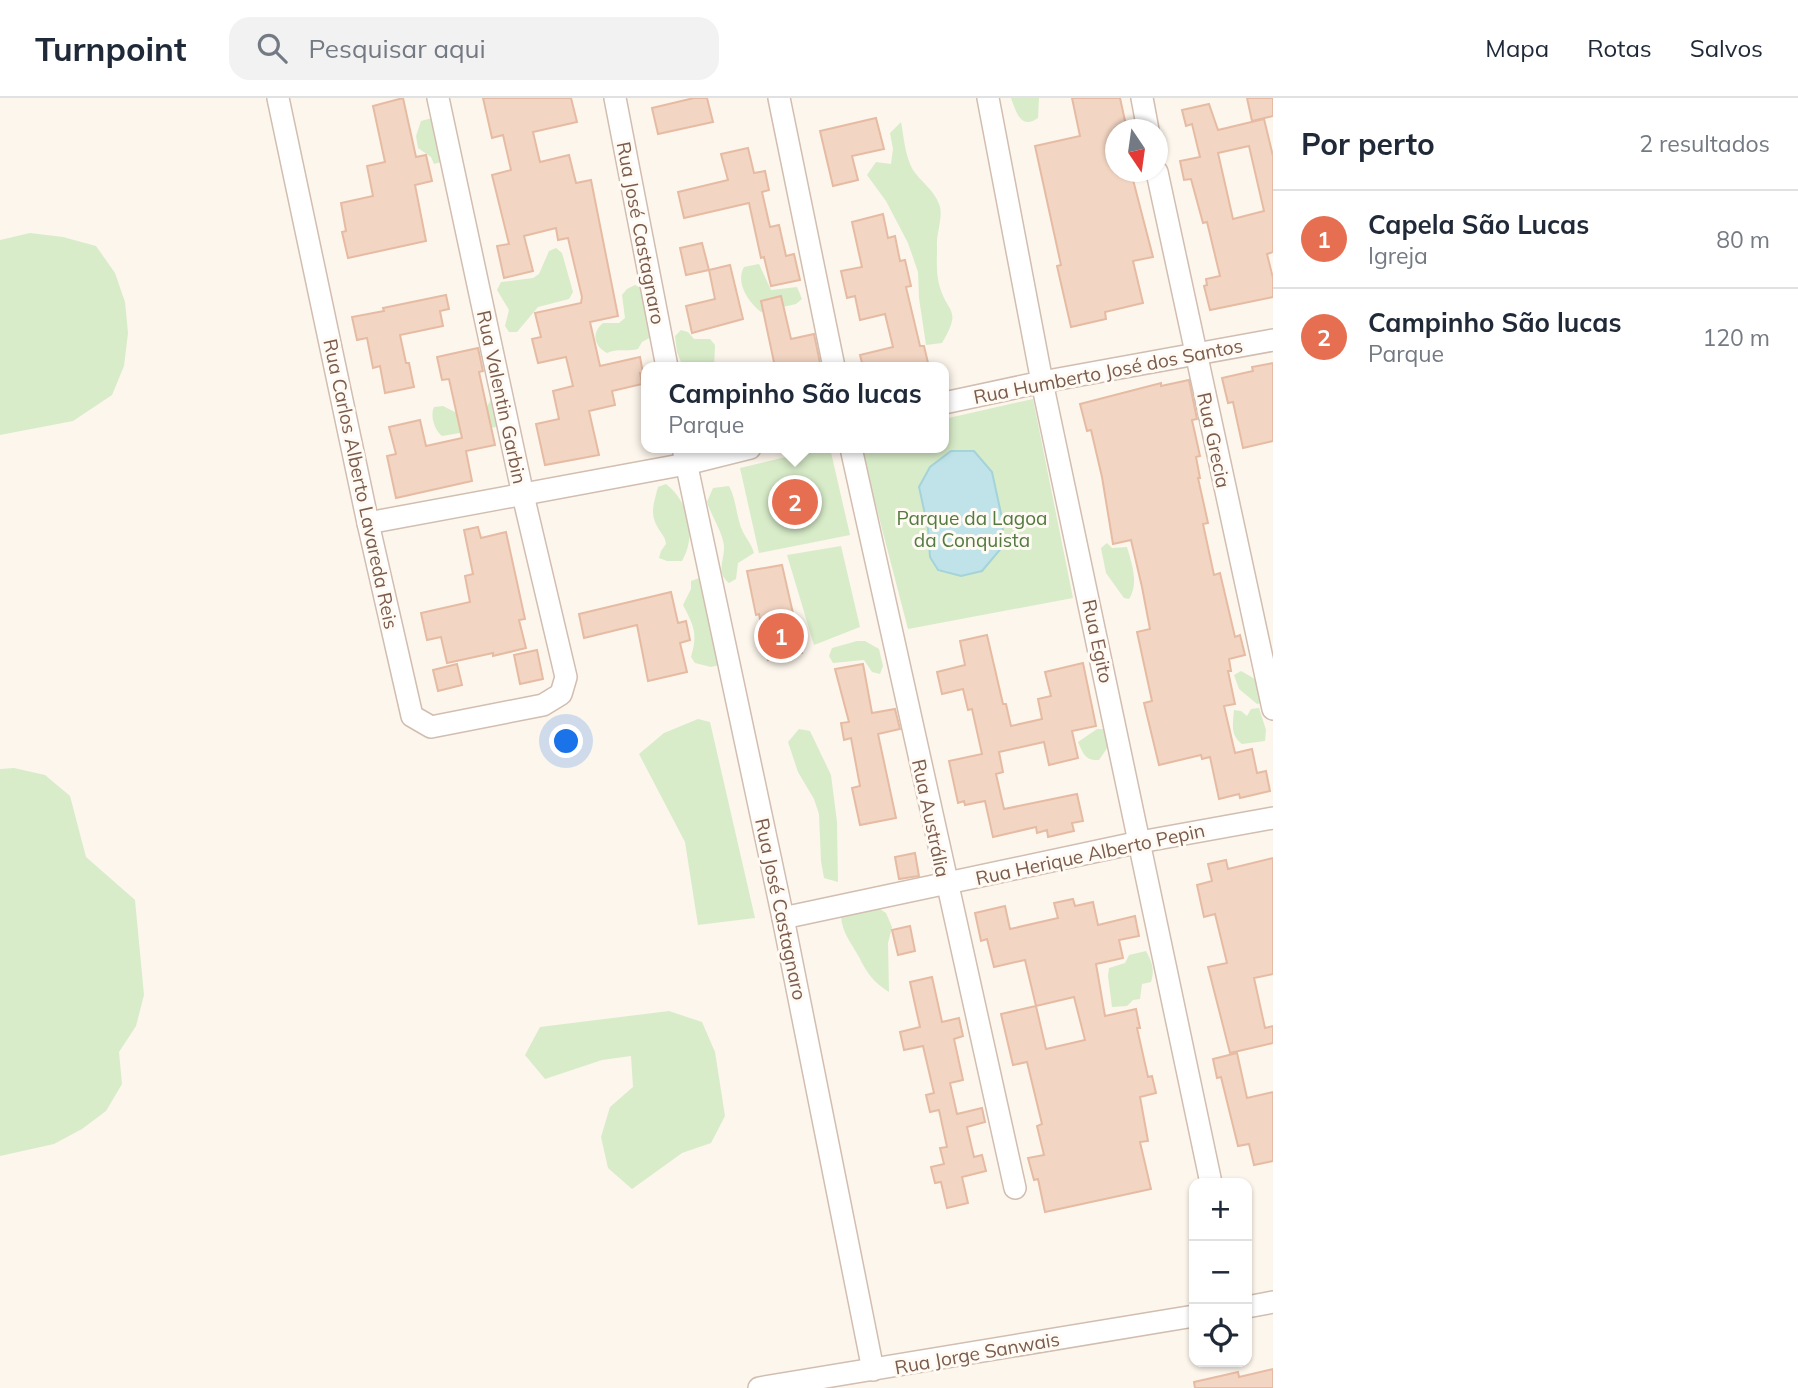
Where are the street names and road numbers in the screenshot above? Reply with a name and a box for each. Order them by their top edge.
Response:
street label: Rua José Castagnaro [612,140,670,326]
street label: Rua Valentin Garbin [472,308,532,486]
street label: Rua Humberto José dos Santos [971,333,1245,409]
street label: Rua Carlos Alberto Lavareda Reis [318,337,404,631]
street label: Rua Grecia [1192,390,1236,490]
street label: Rua Egito [1077,597,1119,685]
street label: Rua Austrália [907,757,955,879]
street label: Rua José Castagnaro [750,816,812,1002]
street label: Rua Herique Alberto Pepin [973,818,1207,890]
street label: Rua Jorge Sanwais [893,1327,1061,1379]

